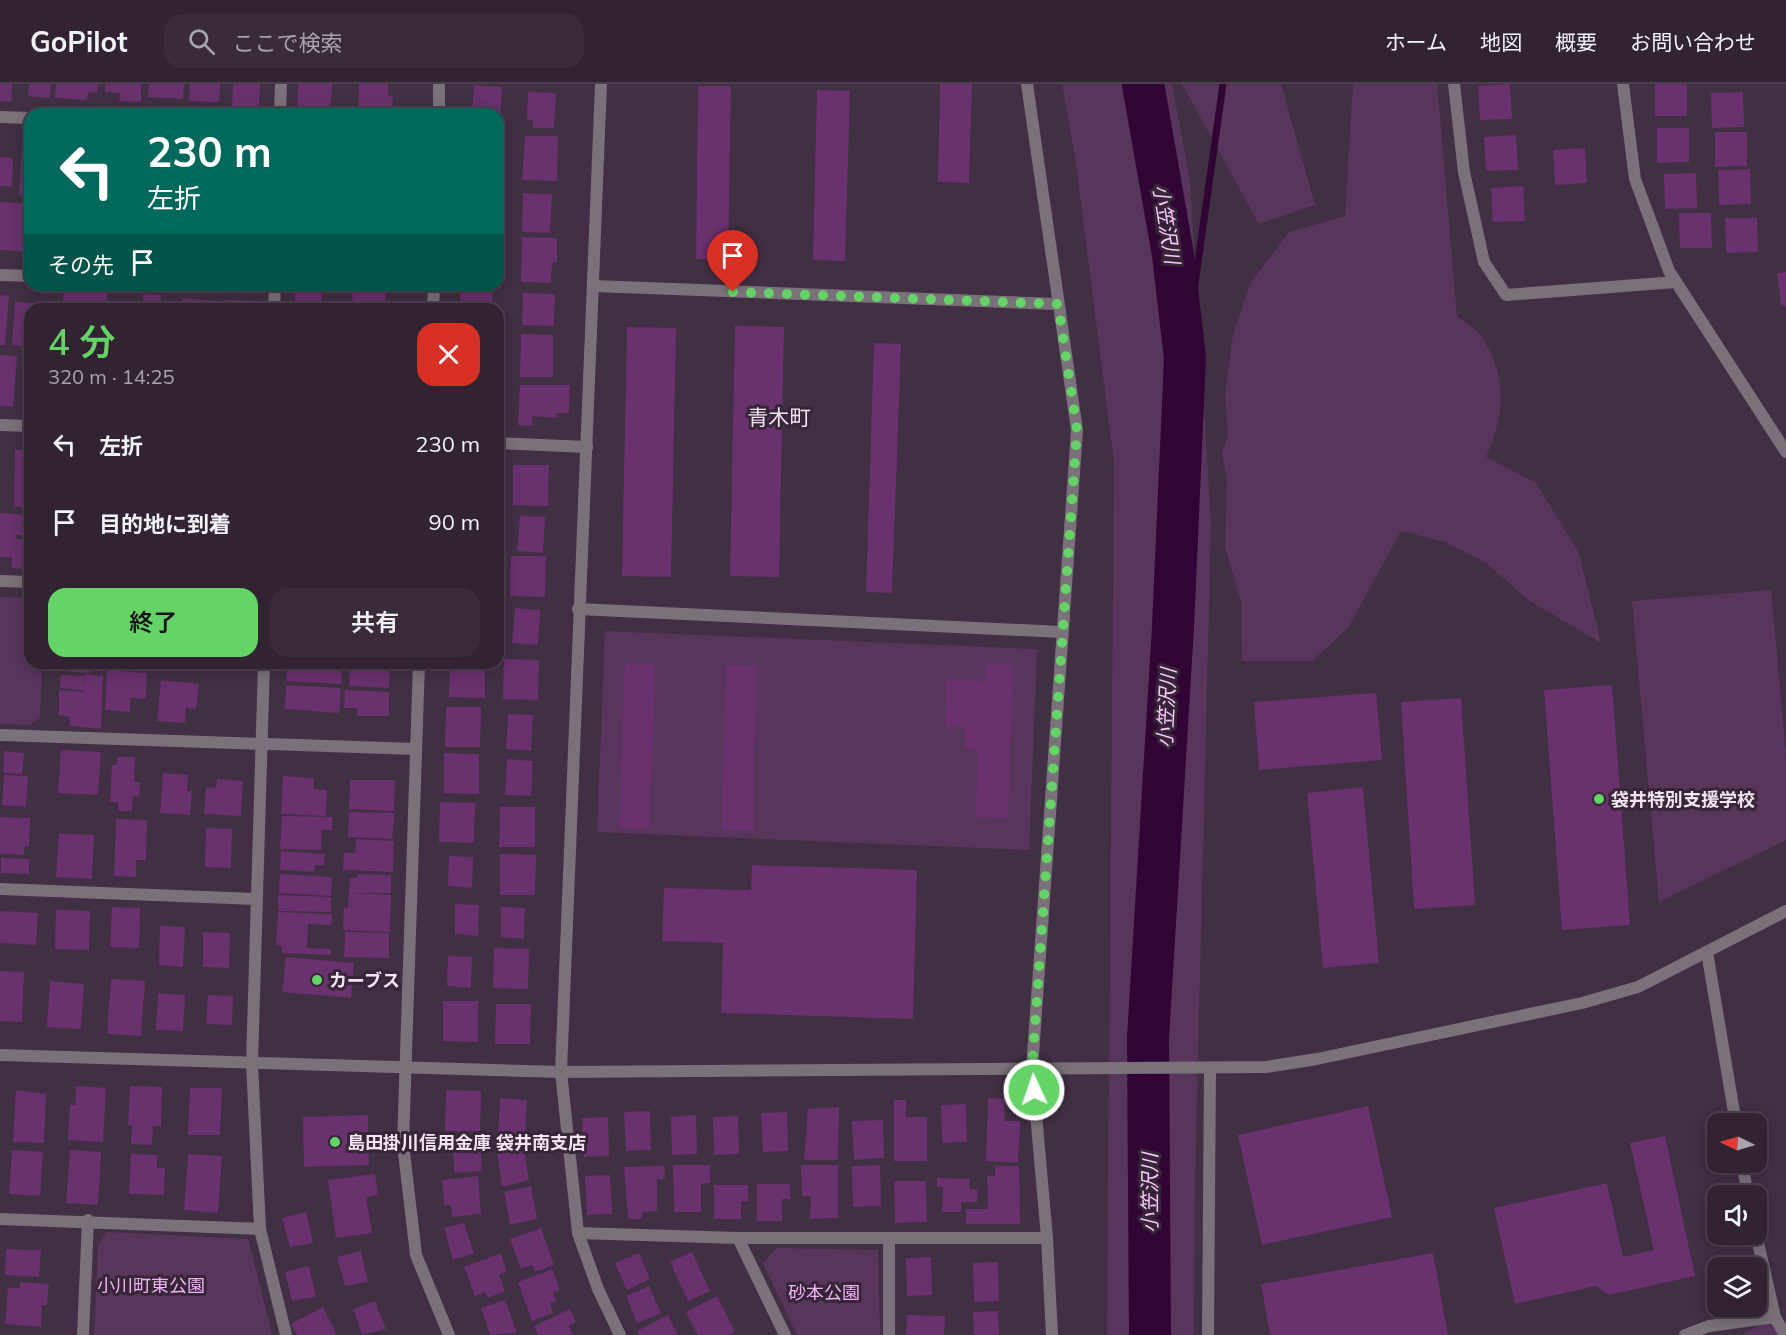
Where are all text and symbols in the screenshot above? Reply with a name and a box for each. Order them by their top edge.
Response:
search box [164,14,584,68]
text: GoPilot [30,24,128,59]
icon: search [185,25,218,58]
text: ここで検索 [233,29,343,57]
text: ホーム [1385,29,1447,55]
text: 地図 [1480,29,1522,55]
text: 概要 [1555,29,1597,55]
text: お問い合わせ [1630,29,1756,55]
text: 230 m [147,125,272,178]
icon: left [48,132,126,210]
text: 左折 [147,181,201,215]
water label: 小笠沢川 [1148,183,1186,267]
pin [707,230,758,292]
icon: arrive [716,239,749,272]
icon: arrive [126,246,159,279]
text: その先 [48,251,114,279]
text: 4 分 [48,319,115,364]
button: close [417,323,480,386]
text: 320 m · 14:25 [48,364,174,389]
district label: 青木町 [748,404,811,430]
icon: left [48,428,81,461]
text: 230 m [415,430,480,458]
text: 左折 [99,432,143,460]
icon: arrive [48,506,81,539]
text: 90 m [429,508,480,536]
text: 目的地に到着 [99,510,231,538]
button: 終了 [48,588,258,657]
button: 共有 [270,588,480,657]
water label: 小笠沢川 [1151,665,1181,749]
place label: 袋井特別支援学校 [1611,788,1755,811]
marker: 袋井特別支援学校 [1592,792,1606,806]
place label: カーブス [329,969,400,992]
marker: カーブス [310,973,324,987]
position arrow [1002,1058,1066,1122]
north arrow [1707,1113,1767,1173]
map controls [1707,1113,1767,1317]
place label: 島田掛川信用金庫 袋井南支店 [347,1131,586,1154]
marker: 島田掛川信用金庫 袋井南支店 [328,1135,342,1149]
water label: 小笠沢川 [1137,1151,1162,1233]
button: sound [1707,1185,1767,1245]
button: layers [1707,1257,1767,1317]
park label: 小川町東公園 [97,1274,205,1297]
park label: 砂本公園 [788,1281,860,1304]

